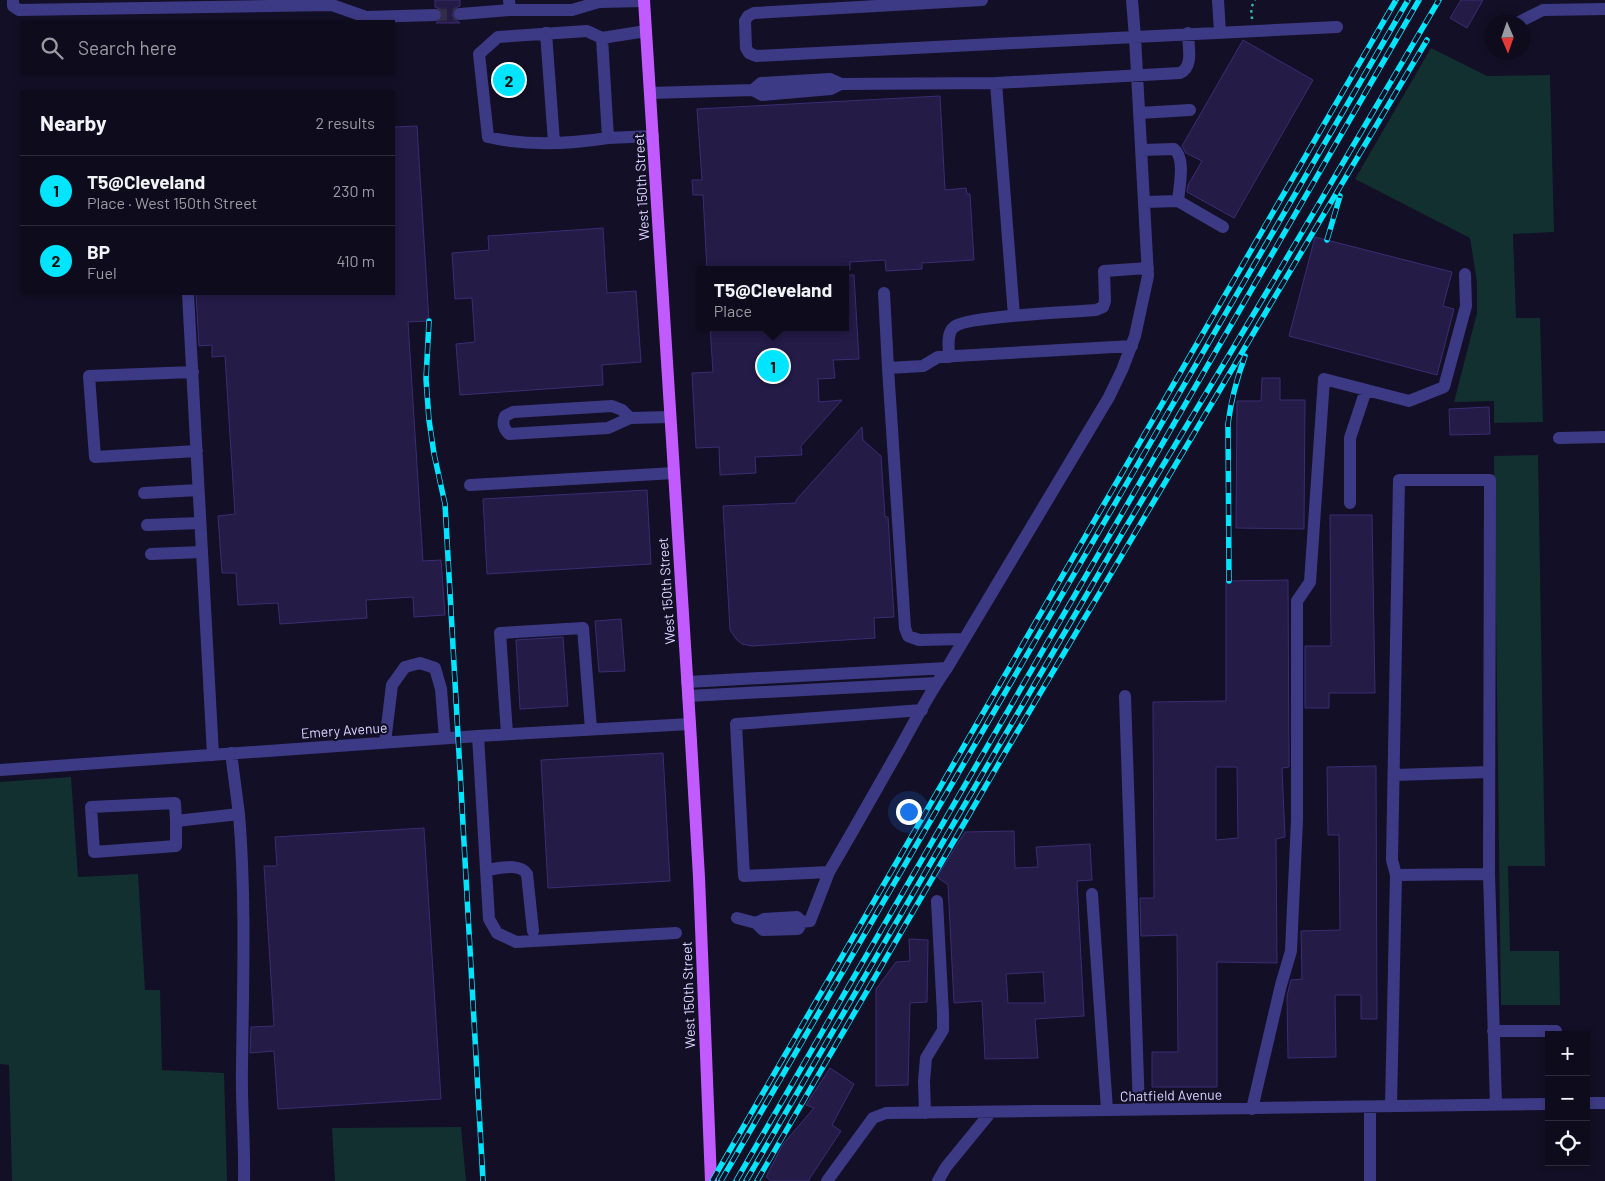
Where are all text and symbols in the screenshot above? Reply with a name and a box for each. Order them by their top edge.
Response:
north arrow [1485,15,1530,60]
search box [20,20,395,75]
icon: search [38,34,66,62]
text: Search here [78,36,177,59]
pin: 2 [493,61,525,99]
text: Nearby [40,110,106,135]
text: 2 results [316,113,375,132]
street label: West 150th Street [630,133,652,241]
text: T5@Cleveland [87,170,205,193]
text: 1 [53,181,59,200]
text: 230 m [333,181,375,200]
text: Place · West 150th Street [87,193,257,212]
text: BP [87,240,110,263]
text: 2 [52,251,60,270]
text: 410 m [337,251,375,270]
text: Fuel [87,263,117,282]
popup [697,266,849,331]
text: T5@Cleveland [714,278,832,301]
text: Place [714,301,752,320]
pin: 1 [757,347,789,385]
street label: West 150th Street [654,537,678,645]
street label: Emery Avenue [300,718,388,742]
your location [896,799,922,825]
street label: West 150th Street [678,941,698,1049]
map controls [1545,1031,1590,1166]
button: + [1545,1031,1590,1076]
button: − [1545,1076,1590,1121]
street label: Chatfield Avenue [1120,1086,1222,1104]
button: locate [1545,1121,1590,1166]

